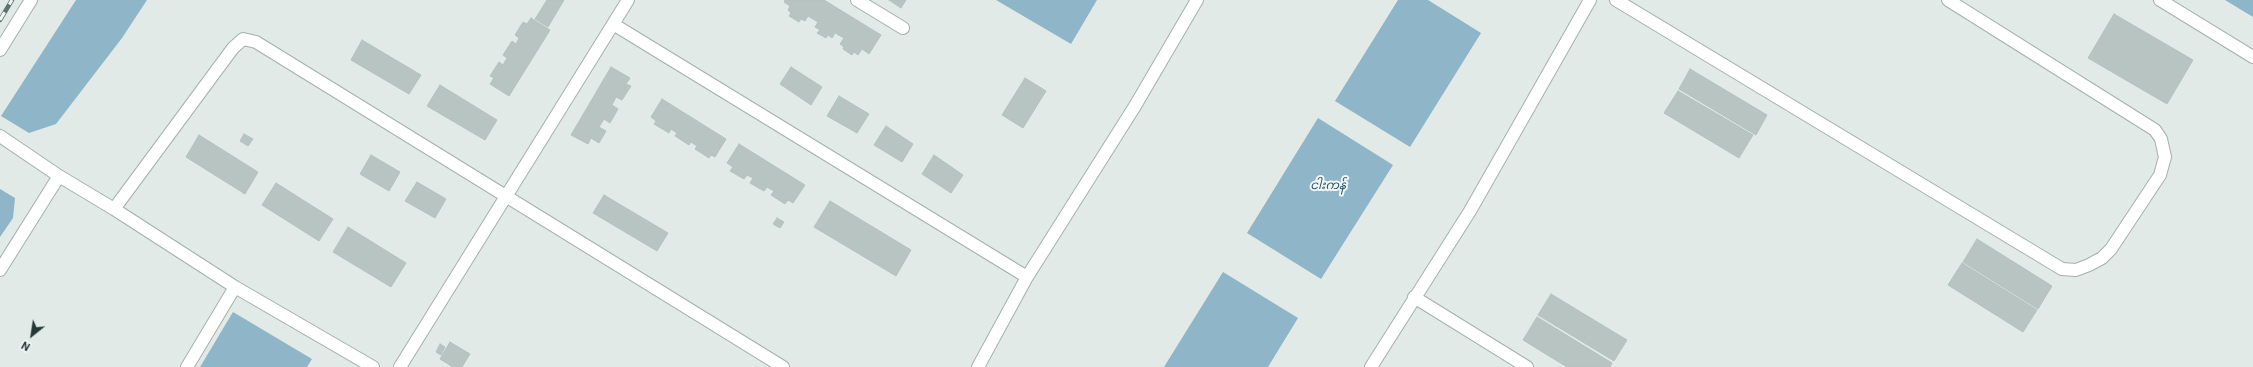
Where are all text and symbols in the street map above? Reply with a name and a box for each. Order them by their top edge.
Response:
water label: ငါးကန် [1310,179,1346,193]
north arrow [12,315,52,355]
text: N [19,338,32,353]

